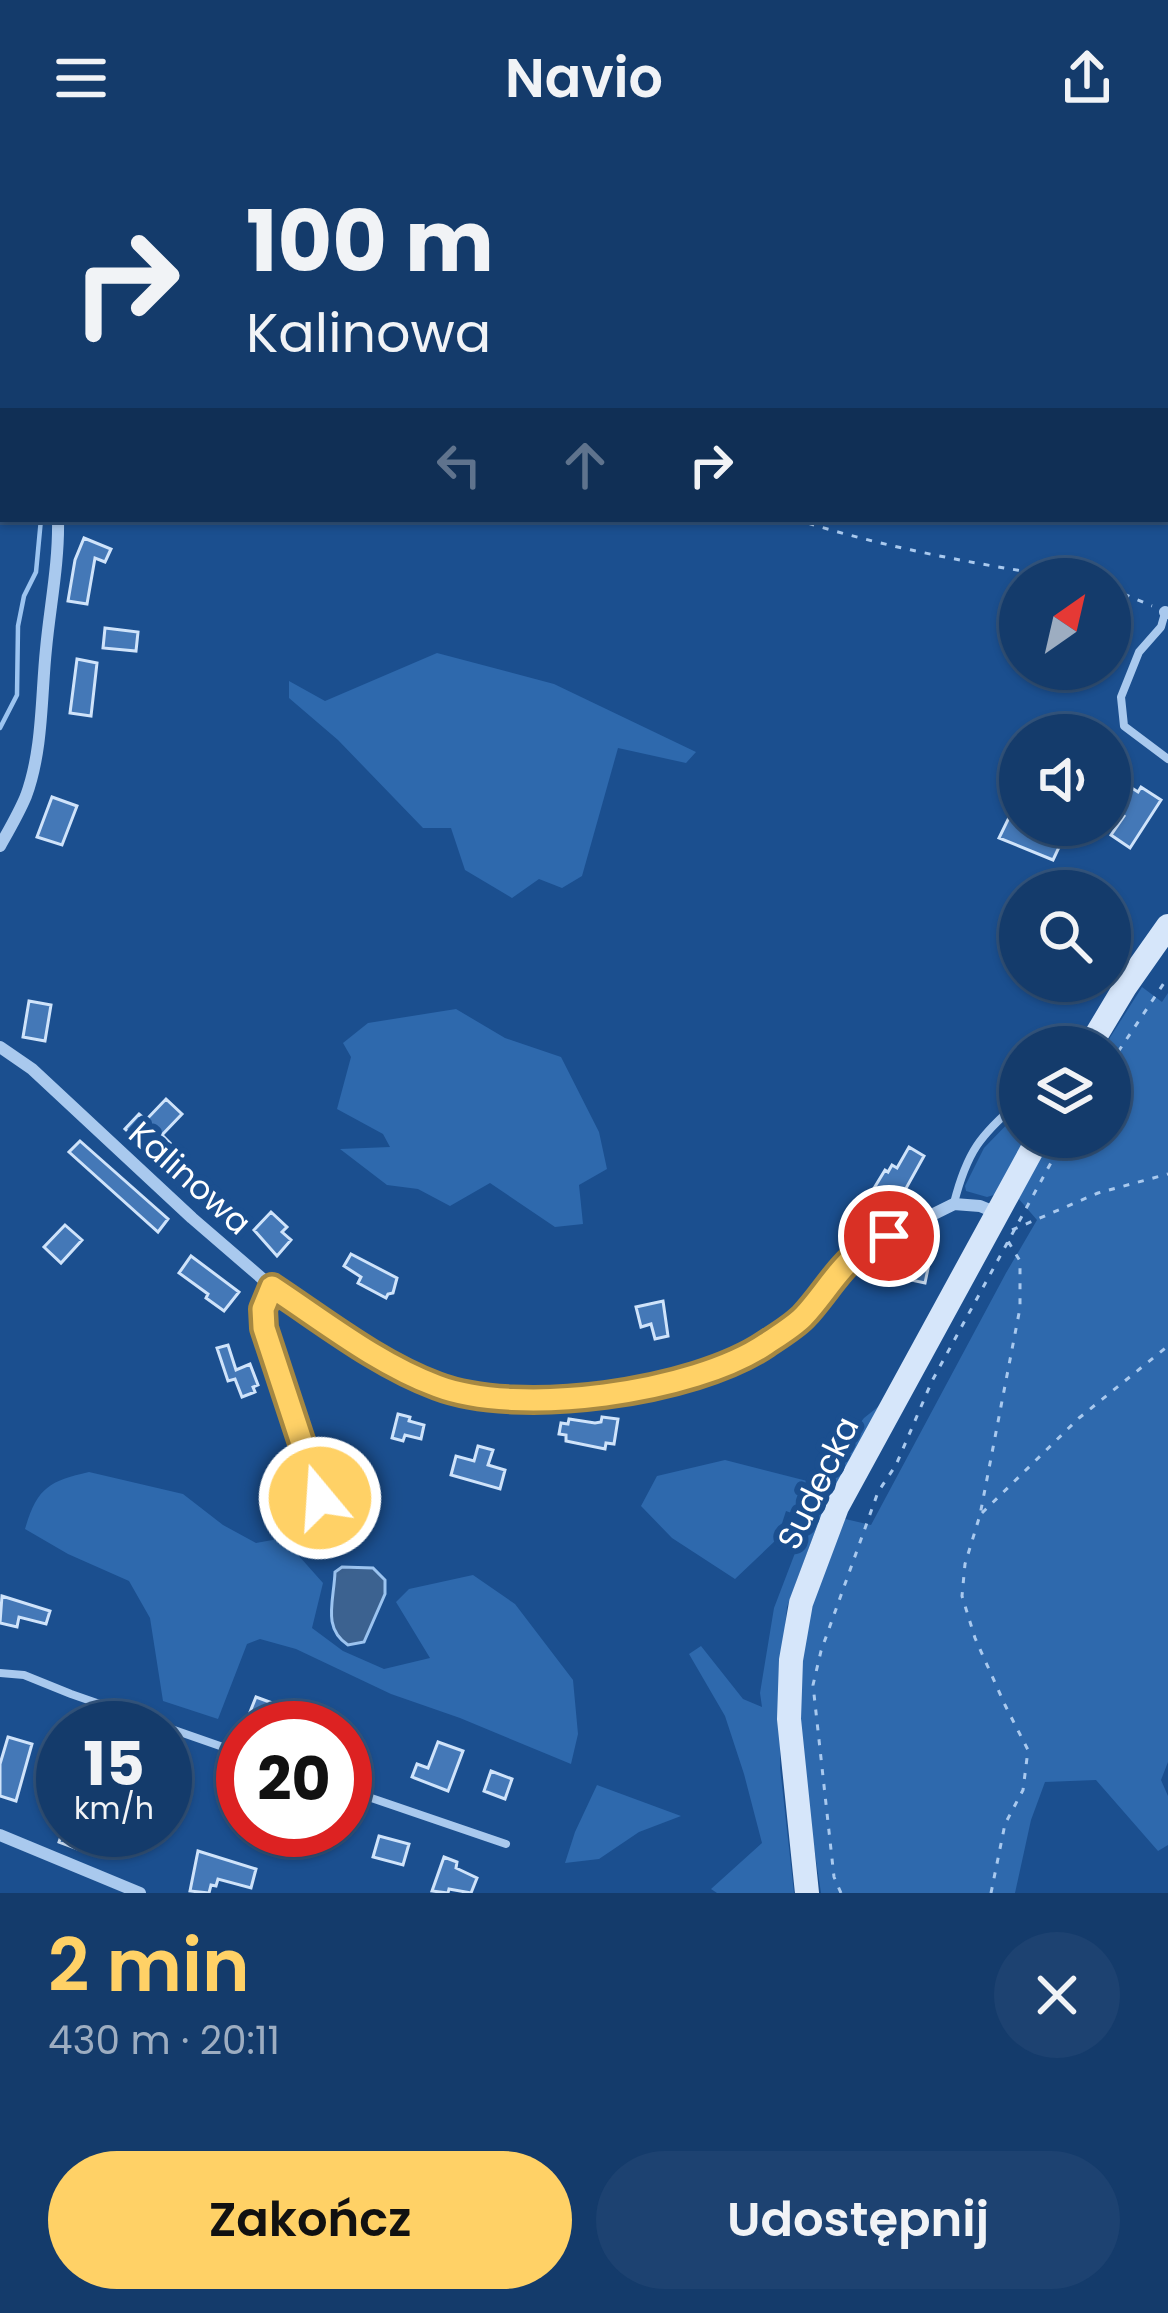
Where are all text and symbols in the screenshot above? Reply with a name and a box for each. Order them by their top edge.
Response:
text: Navio [505,40,663,116]
icon: menu [48,45,114,111]
icon: share [1054,45,1120,111]
text: 100 m [246,183,494,300]
icon: right [48,204,204,360]
text: Kalinowa [246,295,491,371]
icon: left [426,432,492,498]
icon: ahead [552,432,618,498]
icon: right [678,432,744,498]
north arrow [999,558,1131,690]
map controls [999,558,1131,1158]
button: sound [999,714,1131,846]
button: search [999,870,1131,1002]
button: layers [999,1026,1131,1158]
street label: Kalinowa [119,1110,261,1246]
pin [838,1185,940,1287]
icon: arrive [856,1203,922,1269]
street label: Sudecka [766,1409,870,1557]
position arrow [257,1435,383,1561]
speed limit sign: 20 [216,1701,372,1857]
text: 15 [83,1722,145,1806]
text: km/h [74,1787,154,1830]
text: 2 min [48,1915,250,2016]
button: close [994,1932,1120,2058]
text: 430 m · 20:11 [48,2013,280,2068]
button: Zakończ [48,2151,572,2289]
button: Udostępnij [596,2151,1120,2289]

